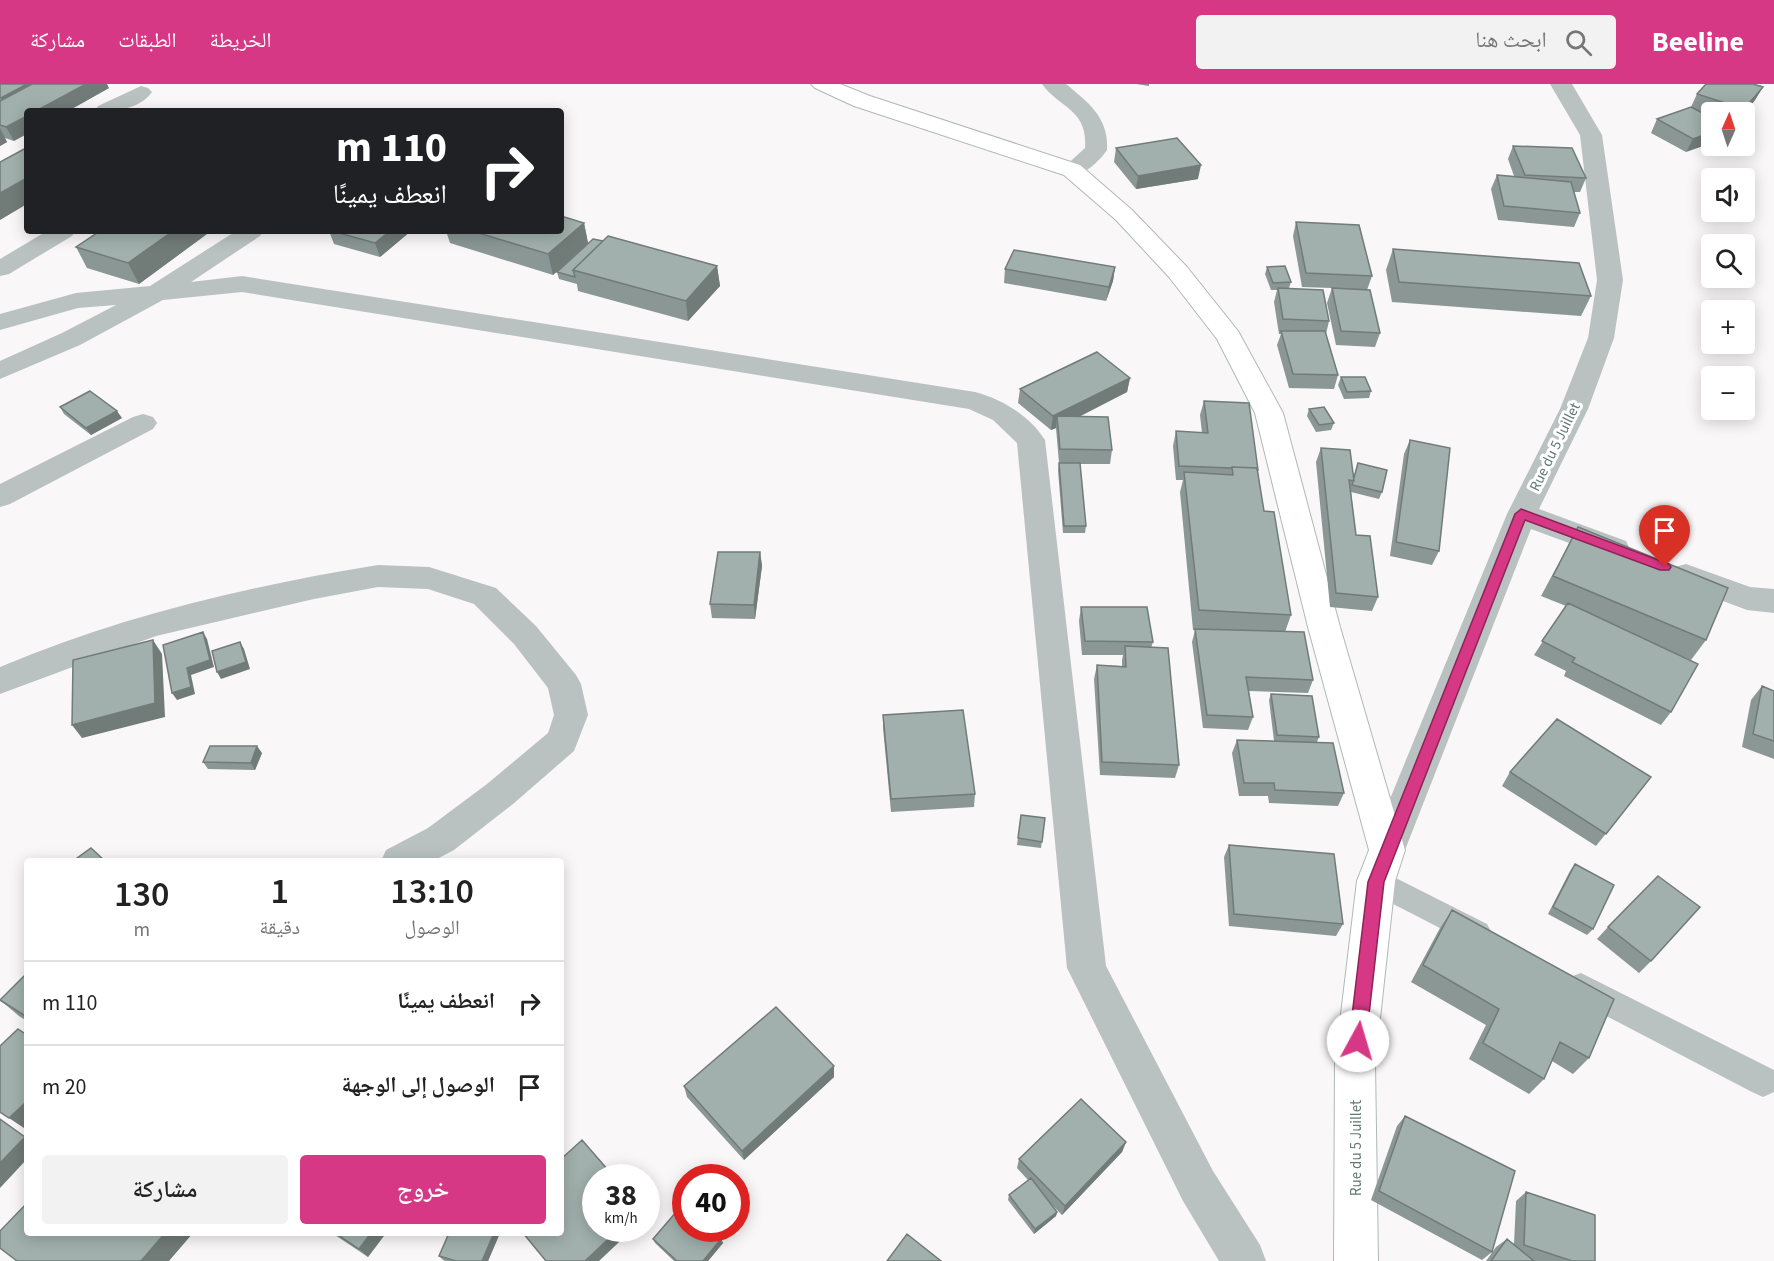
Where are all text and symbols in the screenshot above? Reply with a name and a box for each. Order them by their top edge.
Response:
search box [1196,15,1616,69]
text: Beeline [1652,22,1744,62]
text: ابحث هنا [1475,24,1547,56]
text: مشاركة [30,25,85,55]
text: الطبقات [118,25,177,55]
text: الخريطة [210,25,271,55]
icon: search [1562,26,1595,59]
north arrow [1701,102,1755,156]
map controls [1701,102,1755,420]
text: 110 m [336,118,447,178]
icon: right [468,132,546,210]
button: sound [1701,168,1755,222]
text: انعطف يمينًا [333,175,447,214]
button: search [1701,234,1755,288]
button: + [1701,300,1755,354]
button: − [1701,366,1755,420]
street label: Rue du 5 Juillet [1524,399,1586,495]
pin [1639,505,1690,567]
icon: arrive [1648,514,1681,547]
text: 1 [271,866,289,917]
text: 13:10 [390,866,474,917]
text: 130 [114,869,169,920]
text: دقيقة [259,914,300,942]
text: الوصول [404,914,460,942]
text: m [133,916,150,944]
text: انعطف يمينًا [397,985,495,1017]
text: 110 m [42,987,97,1019]
icon: right [513,987,546,1020]
position arrow [1326,1009,1390,1073]
text: الوصول إلى الوجهة [342,1069,495,1101]
text: 20 m [42,1071,87,1103]
icon: arrive [513,1071,546,1104]
street label: Rue du 5 Juillet [1346,1100,1367,1196]
button: مشاركة [42,1155,288,1224]
button: خروج [300,1155,546,1224]
speed limit sign: 40 [672,1164,750,1242]
text: 38 [605,1174,637,1217]
text: km/h [604,1208,638,1229]

